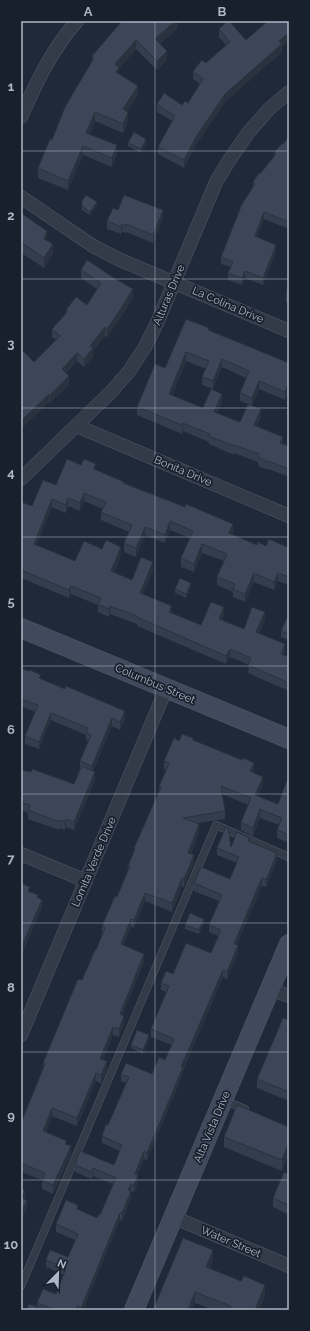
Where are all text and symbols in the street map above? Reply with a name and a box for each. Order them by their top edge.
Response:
text: A [84,4,93,19]
text: B [218,4,227,19]
text: 1 [8,79,15,94]
text: 2 [7,208,15,223]
street label: Alturas Drive [150,262,188,327]
street label: La Colina Drive [190,284,266,326]
text: 3 [7,336,15,351]
street label: Bonita Drive [152,453,214,489]
text: 4 [7,465,15,480]
text: 5 [7,594,15,609]
street label: Columbus Street [113,661,197,707]
text: 6 [7,722,15,737]
street label: Lomita Verde Drive [69,814,119,909]
text: 7 [7,851,15,866]
text: 8 [7,980,15,995]
street label: Alta Vista Drive [191,1089,233,1165]
text: 9 [7,1108,15,1123]
street label: Water Street [199,1224,263,1261]
text: 10 [4,1237,18,1252]
north arrow [38,1253,78,1293]
text: N [55,1257,68,1272]

